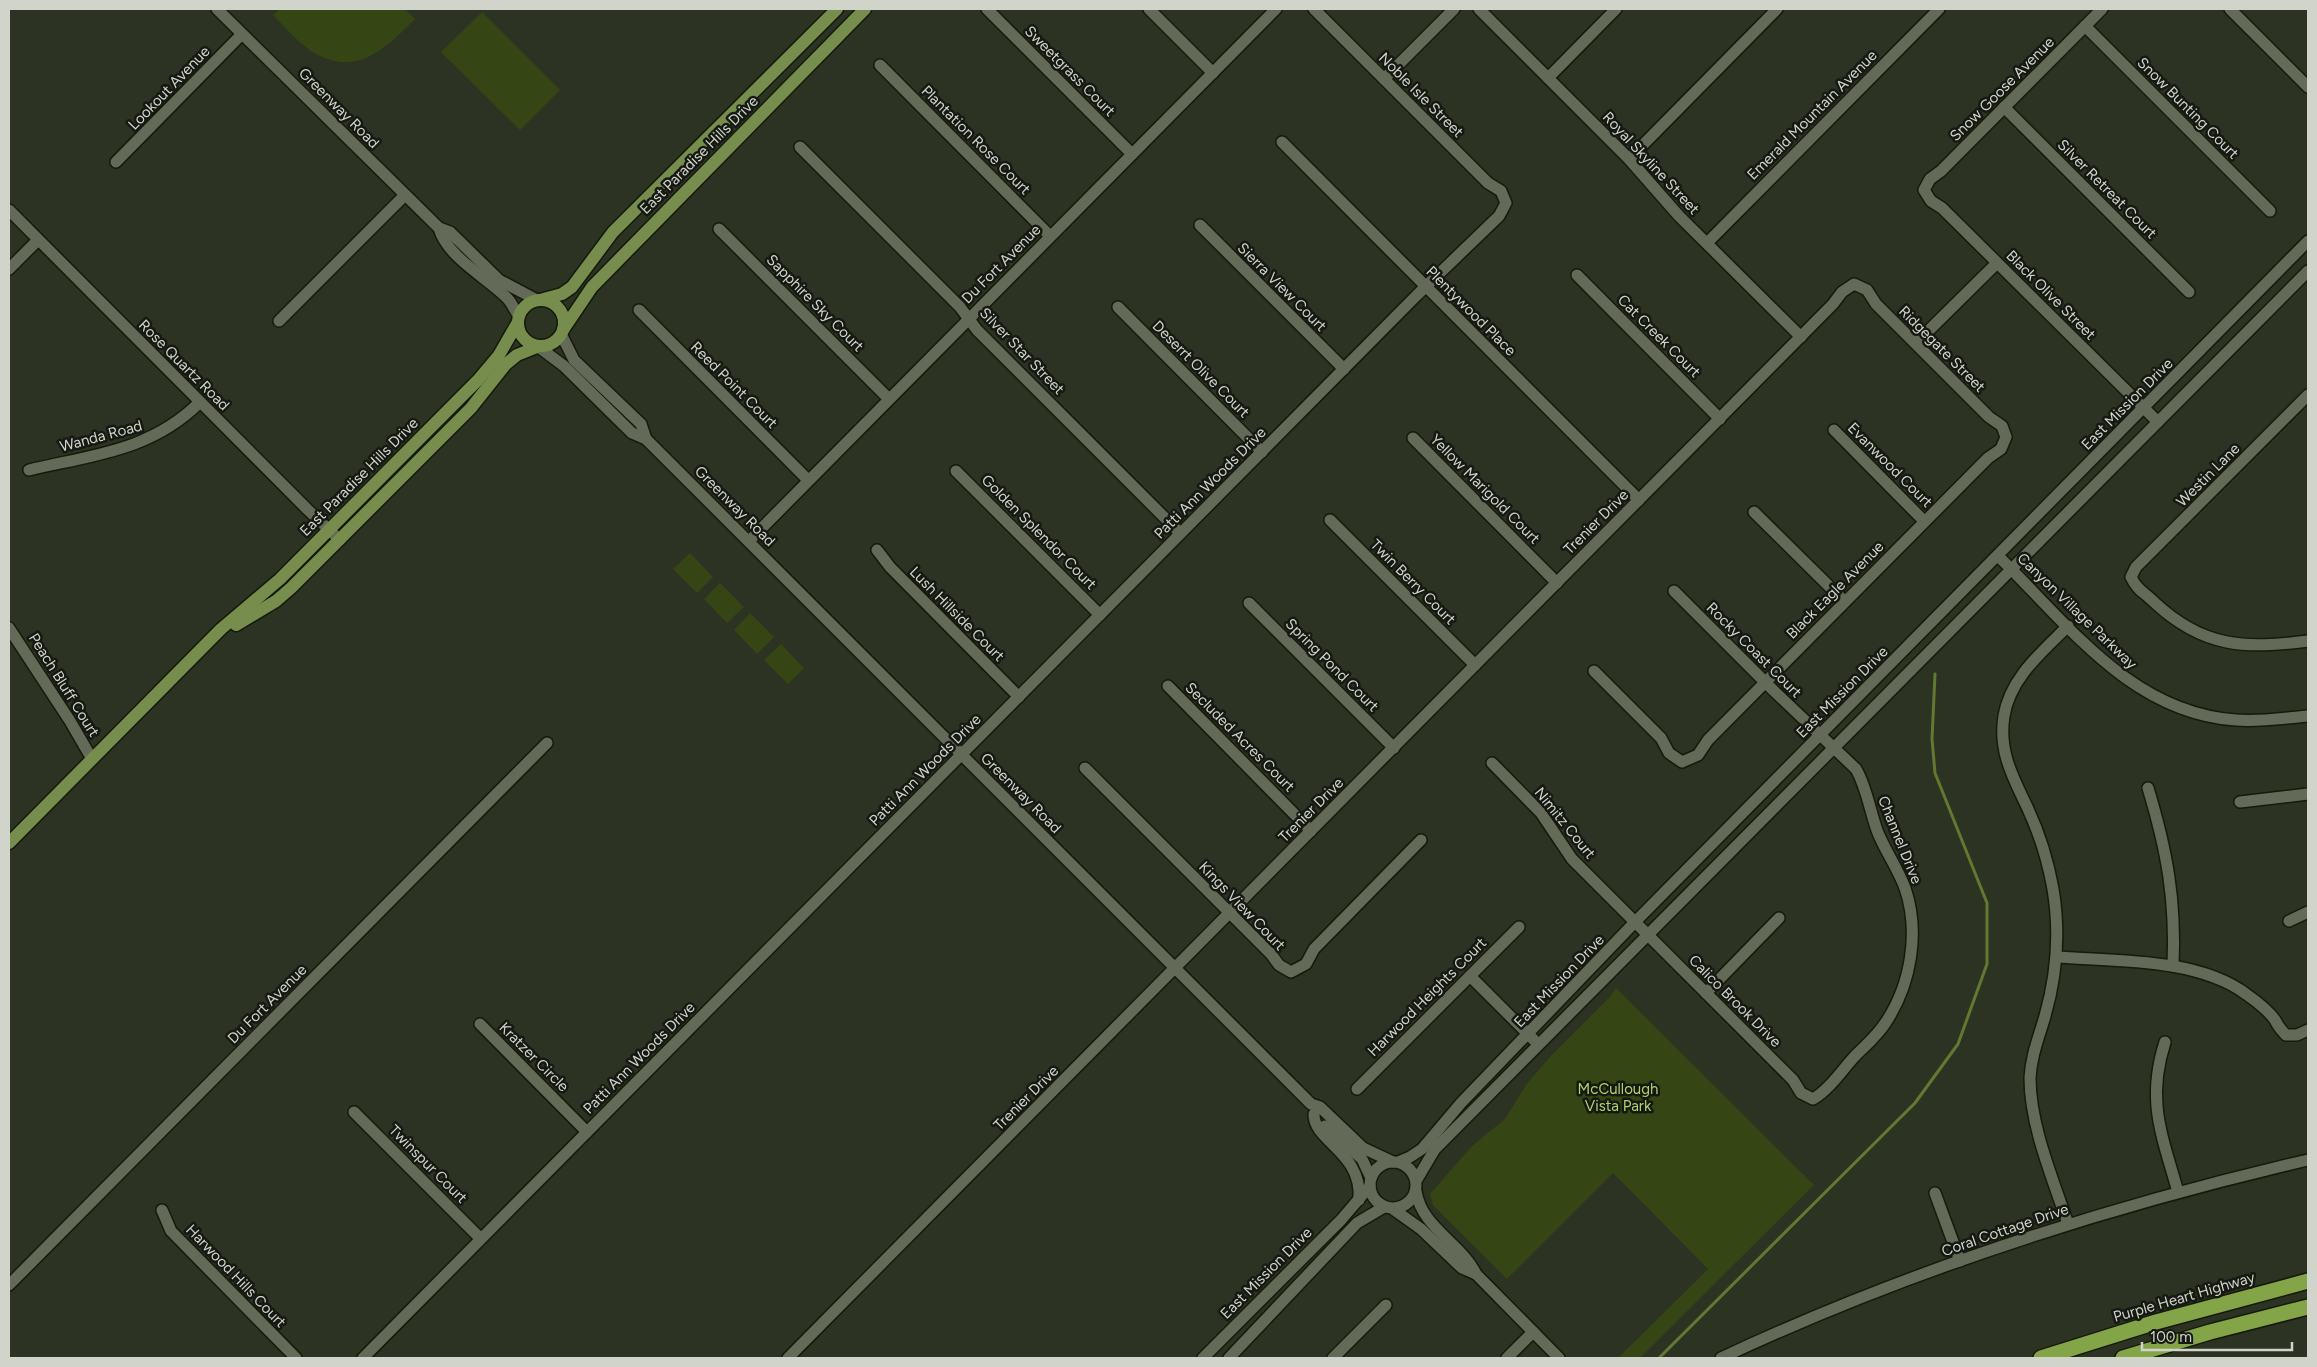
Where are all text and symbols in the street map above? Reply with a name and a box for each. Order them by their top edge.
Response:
street label: Sweetgrass Court [1021,22,1119,120]
street label: Snow Goose Avenue [1946,33,2058,145]
street label: Lookout Avenue [124,42,214,134]
street label: Emerald Mountain Avenue [1743,46,1881,184]
street label: Noble Isle Street [1375,49,1467,141]
street label: Snow Bunting Court [2134,54,2243,163]
street label: Greenway Road [295,64,383,152]
street label: Plantation Rose Court [918,82,1034,198]
street label: East Paradise Hills Drive [636,92,762,218]
street label: Royal Skyline Street [1599,108,1703,218]
street label: Silver Retreat Court [2054,136,2161,243]
street label: Du Fort Avenue [958,221,1044,307]
street label: Sierra View Court [1234,239,1330,335]
street label: Black Olive Street [2003,247,2100,344]
street label: Sapphire Sky Court [763,251,868,356]
street label: Plentywood Place [1422,262,1520,360]
street label: Cat Creek Court [1614,291,1704,381]
street label: Ridgegate Street [1895,302,1989,396]
street label: Silver Star Street [976,304,1068,398]
street label: Rose Quartz Road [135,316,233,414]
street label: Deserrt Olive Court [1149,317,1253,421]
street label: Reed Point Court [687,338,781,432]
street label: East Mission Drive [2078,355,2176,453]
street label: East Paradise Hills Drive [296,414,422,540]
street label: Wanda Road [58,416,144,456]
street label: Evanwood Court [1844,419,1936,511]
street label: Patti Ann Woods Drive [1150,423,1270,543]
street label: Yellow Marigold Court [1426,430,1544,548]
street label: Westin Lane [2173,440,2243,510]
street label: Greenway Road [691,462,779,550]
street label: Golden Splendor Court [978,471,1100,593]
street label: Trenier Drive [1560,486,1632,558]
street label: Twin Berry Court [1367,536,1460,629]
street label: Black Eagle Avenue [1783,538,1887,642]
street label: Canyon Village Parkway [2013,549,2141,673]
street label: Lush Hillside Court [906,563,1008,665]
street label: Rocky Coast Court [1703,599,1806,702]
street label: Spring Pond Court [1282,615,1383,716]
street label: Peach Bluff Court [25,630,103,740]
street label: East Mission Drive [1793,643,1891,741]
street label: Secluded Acres Court [1182,679,1299,796]
street label: Patti Ann Woods Drive [865,710,985,830]
street label: Greenway Road [977,749,1065,837]
street label: Trenier Drive [1275,774,1347,846]
street label: Nimitz Court [1531,784,1599,863]
street label: Channel Drive [1874,793,1926,887]
street label: Kings View Court [1195,858,1289,954]
street label: East Mission Drive [1510,931,1608,1031]
street label: Harwood Heights Court [1364,934,1490,1060]
street label: Calico Brook Drive [1685,951,1785,1051]
street label: Du Fort Avenue [224,961,310,1047]
street label: Patti Ann Woods Drive [579,998,699,1118]
street label: Kratzer Circle [496,1019,572,1095]
street label: Trenier Drive [990,1062,1062,1134]
park label: McCullough Vista Park [1578,1080,1658,1115]
street label: Twinspur Court [385,1121,471,1207]
street label: Coral Cottage Drive [1939,1200,2071,1260]
street label: Harwood Hills Court [182,1221,290,1331]
street label: East Mission Drive [1217,1224,1315,1322]
street label: Purple Heart Highway [2111,1268,2257,1326]
scale bar [2142,1320,2292,1352]
text: 100 m [2150,1328,2192,1346]

